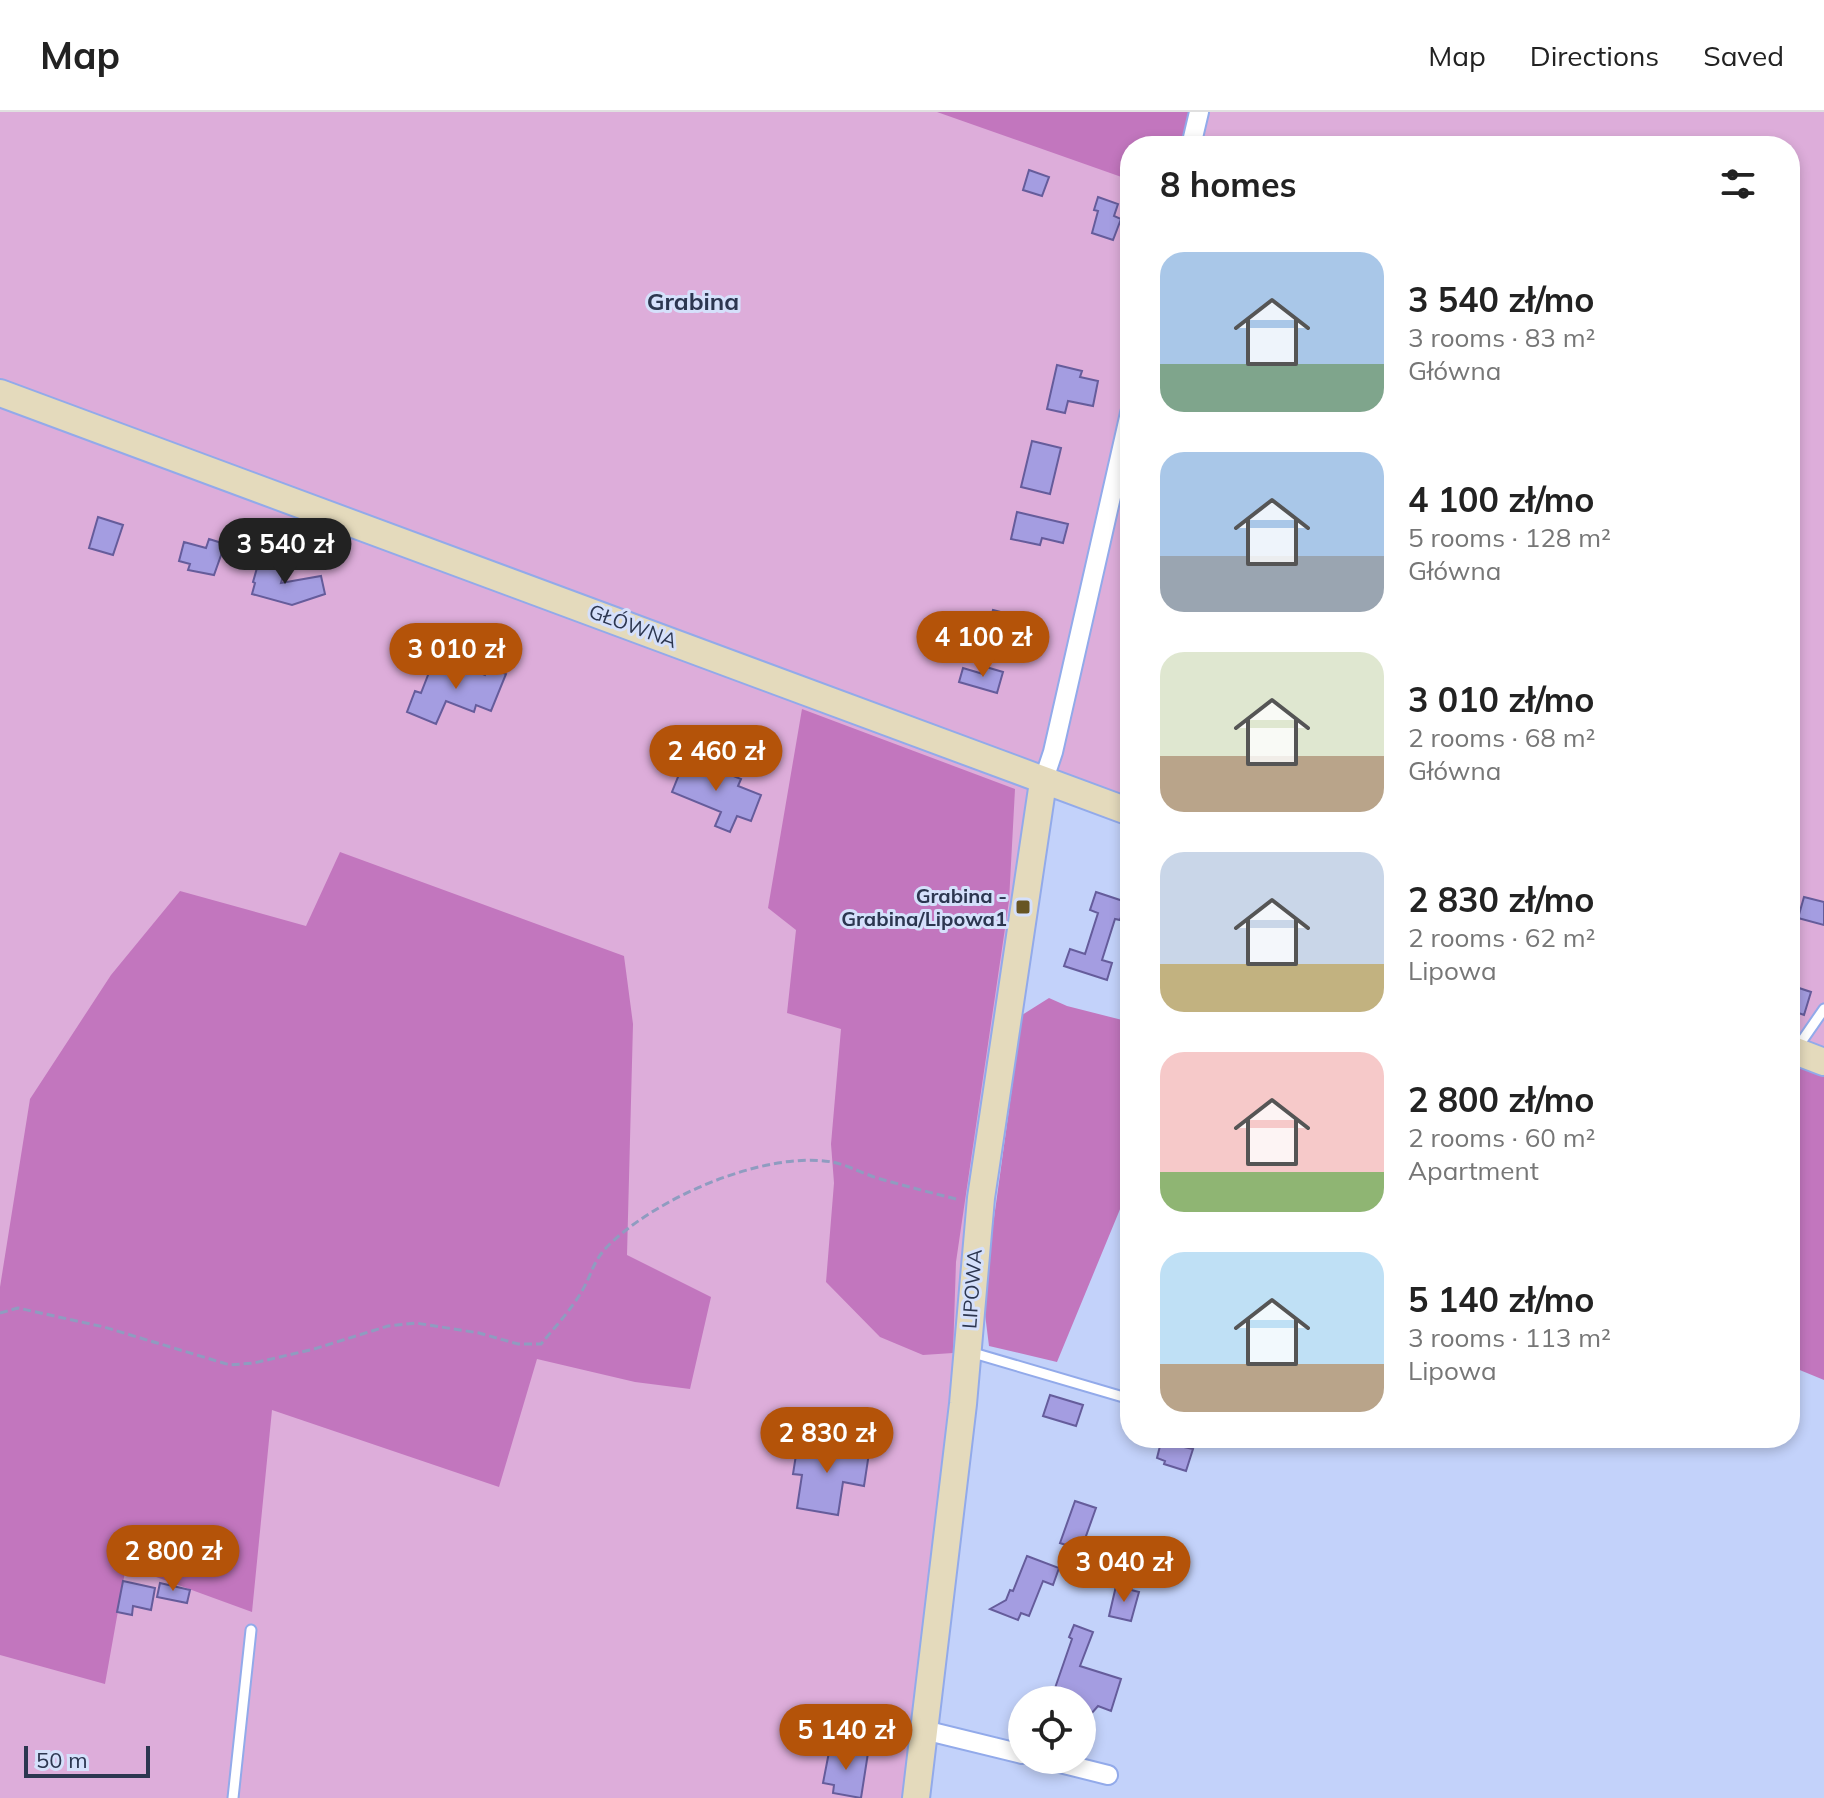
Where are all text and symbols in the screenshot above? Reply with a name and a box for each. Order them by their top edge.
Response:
text: Map [40,31,120,79]
text: Map [1428,38,1486,73]
text: Directions [1530,38,1659,73]
text: Saved [1703,38,1784,73]
icon: filters [1716,162,1760,206]
text: 8 homes [1160,163,1297,206]
text: 3 540 zł/mo [1408,278,1594,321]
icon: home [1224,284,1320,380]
district label: Grabina [647,286,739,316]
text: 3 rooms · 83 m² [1408,321,1595,354]
text: Główna [1408,354,1501,387]
text: 4 100 zł/mo [1408,478,1594,521]
icon: home [1224,484,1320,580]
pin: 3 540 zł [202,518,368,586]
text: 5 rooms · 128 m² [1408,521,1611,554]
text: 3 540 zł [236,527,334,560]
text: Główna [1408,554,1501,587]
street label: GŁÓWNA [586,598,681,653]
pin: 4 100 zł [900,611,1066,679]
text: 4 100 zł [934,620,1032,653]
pin: 3 010 zł [373,623,539,691]
text: 3 010 zł [407,632,505,665]
text: 3 010 zł/mo [1408,678,1594,721]
icon: home [1224,684,1320,780]
text: 2 rooms · 68 m² [1408,721,1595,754]
pin: 2 460 zł [633,725,799,793]
text: 2 460 zł [667,734,765,767]
text: Główna [1408,754,1501,787]
text: 2 830 zł/mo [1408,878,1594,921]
place label: Grabina - Grabina/Lipowa1 [841,883,1007,931]
icon: home [1224,884,1320,980]
marker: Grabina - Grabina/Lipowa1 [1014,898,1032,916]
text: 2 rooms · 62 m² [1408,921,1595,954]
text: Lipowa [1408,954,1497,987]
text: 2 800 zł/mo [1408,1078,1594,1121]
icon: home [1224,1084,1320,1180]
text: 2 rooms · 60 m² [1408,1121,1595,1154]
text: Apartment [1408,1154,1539,1187]
street label: LIPOWA [956,1248,987,1330]
text: 5 140 zł/mo [1408,1278,1594,1321]
icon: home [1224,1284,1320,1380]
text: 3 rooms · 113 m² [1408,1321,1611,1354]
text: Lipowa [1408,1354,1497,1387]
pin: 2 830 zł [744,1407,910,1475]
text: 2 830 zł [778,1416,876,1449]
pin: 2 800 zł [90,1525,256,1593]
text: 2 800 zł [124,1534,222,1567]
pin: 3 040 zł [1041,1536,1207,1604]
text: 3 040 zł [1075,1545,1173,1578]
map controls [1008,1686,1096,1774]
button: locate [1008,1686,1096,1774]
pin: 5 140 zł [763,1704,929,1772]
text: 5 140 zł [797,1713,895,1746]
scale bar [24,1742,150,1778]
text: 50 m [36,1746,87,1774]

